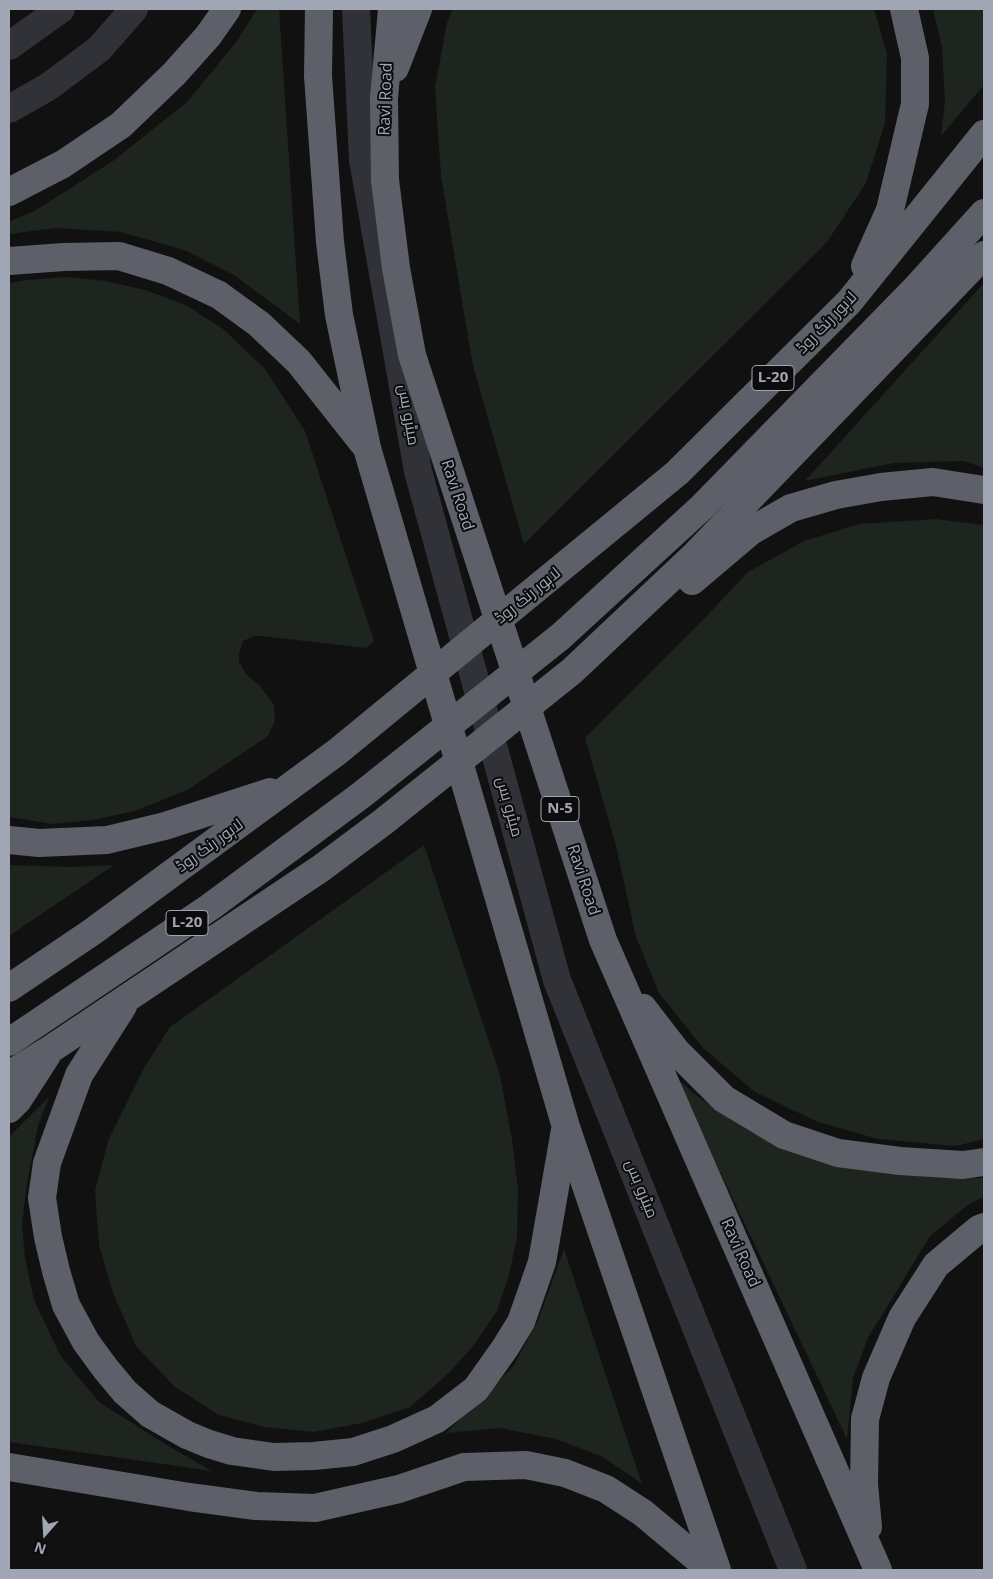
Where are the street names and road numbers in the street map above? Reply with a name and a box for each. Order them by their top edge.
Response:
street label: Ravi Road [375,62,397,136]
street label: لاہور رنگ روڈ [793,288,861,358]
road number: L-20 [752,366,794,390]
street label: میٹرو بس [393,383,423,447]
street label: Ravi Road [437,457,477,533]
street label: لاہور رنگ روڈ [491,564,565,628]
street label: میٹرو بس [492,775,526,839]
road number: N-5 [541,796,579,822]
street label: لاہور رنگ روڈ [173,815,247,877]
street label: Ravi Road [563,842,603,918]
road number: L-20 [166,910,208,936]
street label: میٹرو بس [621,1157,661,1221]
street label: Ravi Road [716,1216,764,1290]

